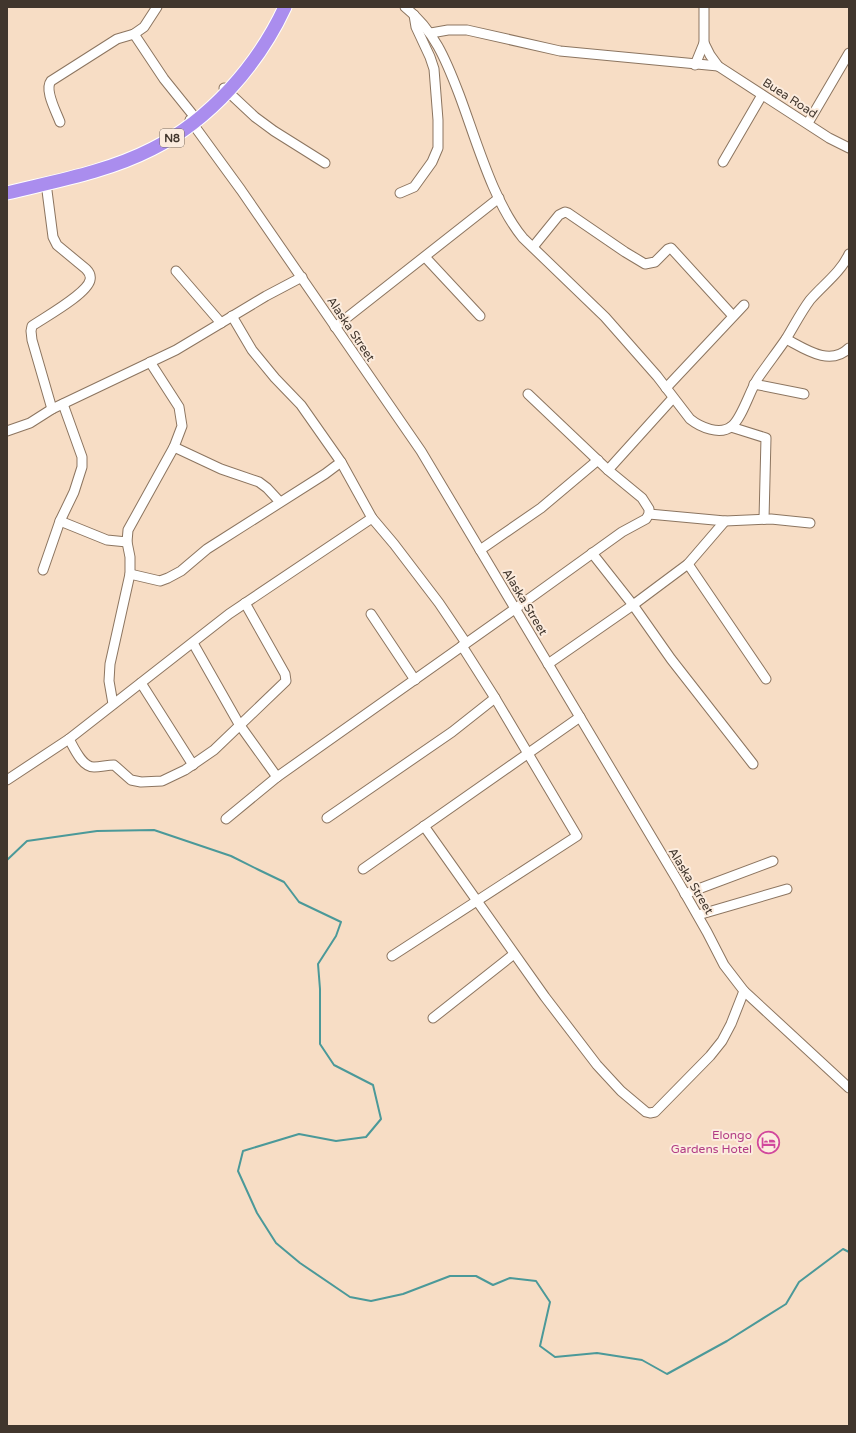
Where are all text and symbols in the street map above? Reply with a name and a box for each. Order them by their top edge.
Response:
street label: Buea Road [760,75,820,121]
road number: N8 [160,129,184,147]
street label: Alaska Street [324,294,378,364]
street label: Alaska Street [500,566,551,638]
street label: Alaska Street [666,845,717,917]
place label: Elongo Gardens Hotel [671,1128,752,1156]
hotel icon: Elongo Gardens Hotel [755,1129,781,1155]

